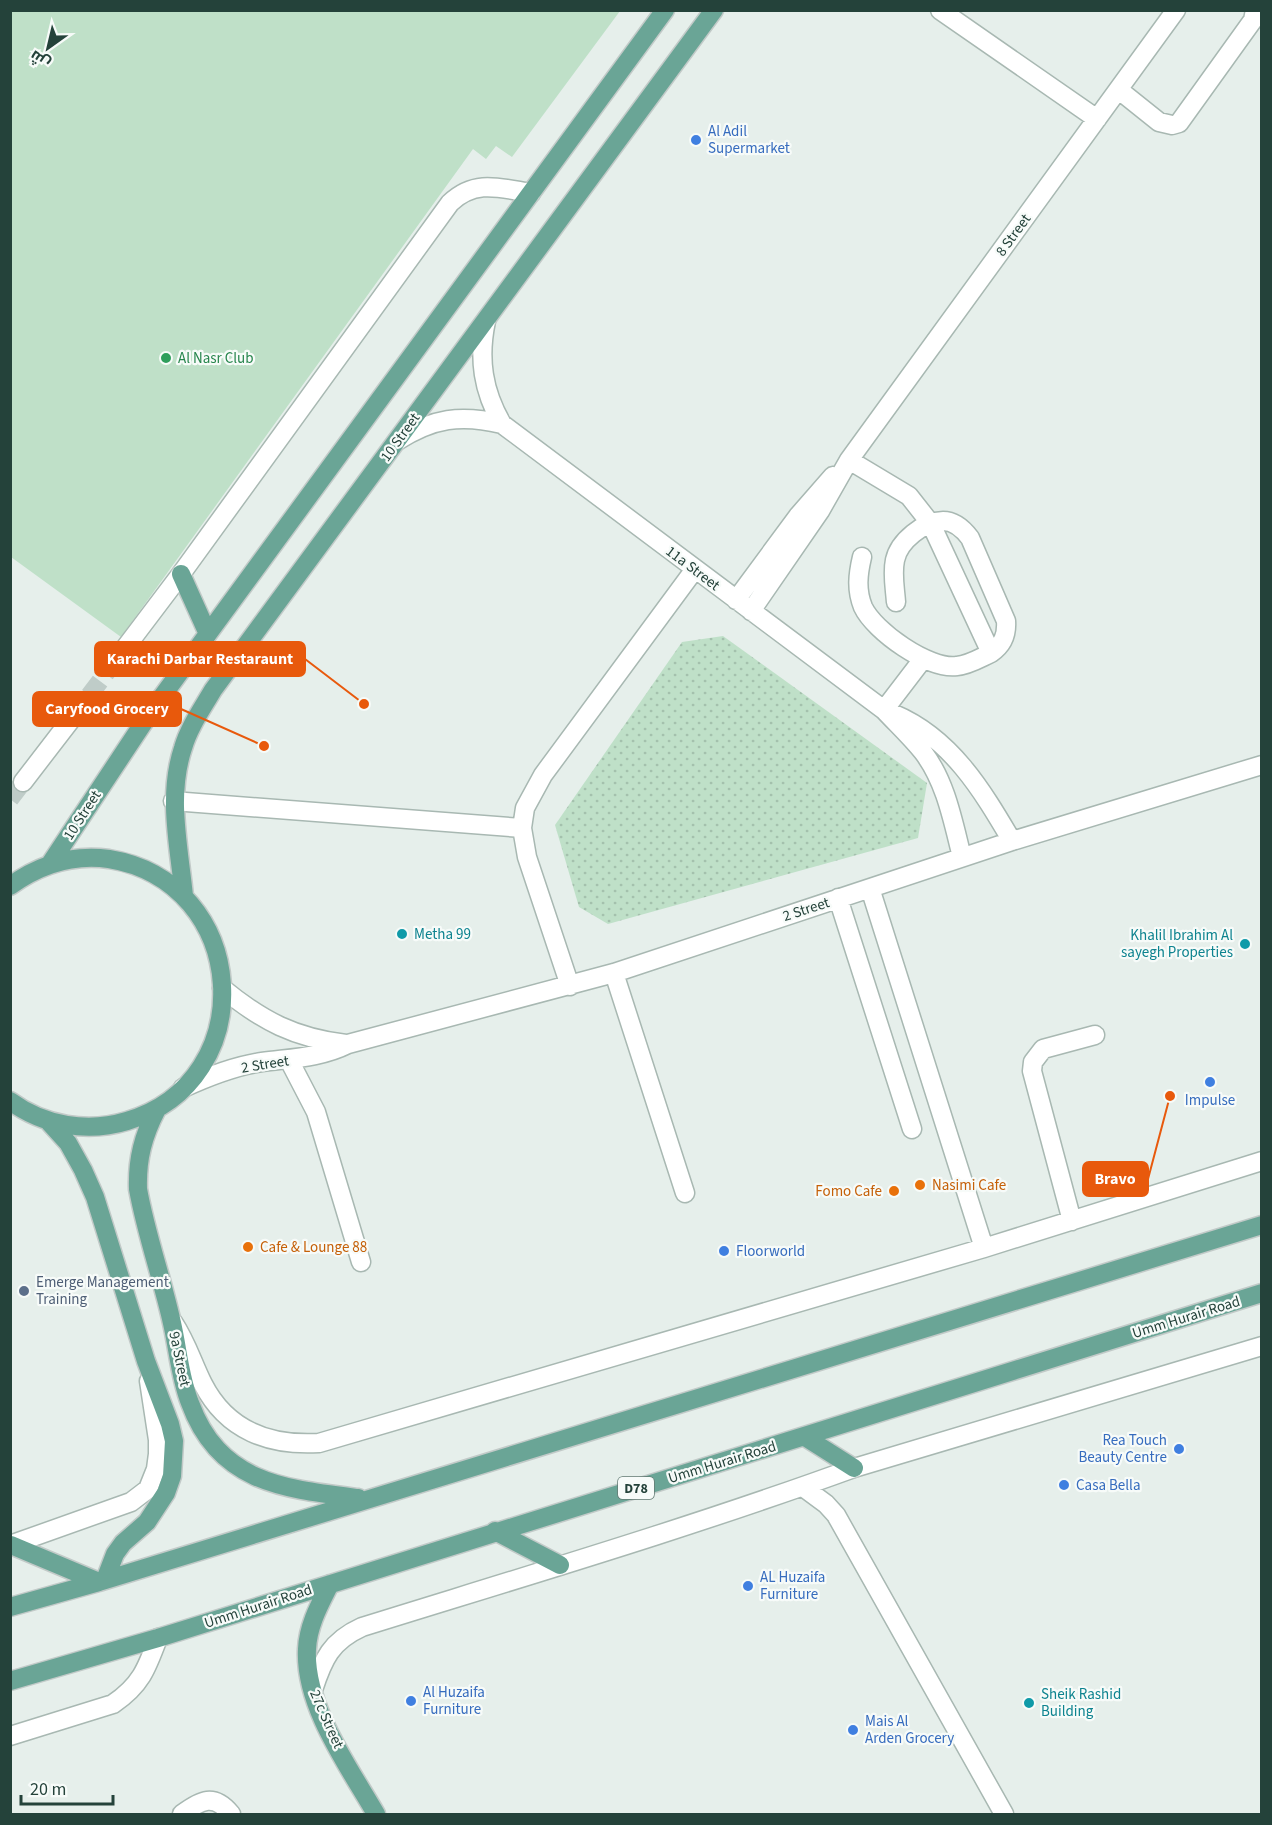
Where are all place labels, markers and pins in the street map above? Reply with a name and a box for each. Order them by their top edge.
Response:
place label: Al Adil Supermarket [708,121,790,159]
marker: Al Adil Supermarket [689,133,703,147]
place label: Al Nasr Club [178,348,254,369]
marker: Al Nasr Club [159,351,173,365]
callout: Karachi Darbar Restaraunt [95,642,305,676]
callout: Caryfood Grocery [33,692,181,726]
place label: Metha 99 [414,924,471,945]
place label: Khalil Ibrahim Al sayegh Properties [1121,925,1233,963]
marker: Metha 99 [395,927,409,941]
marker: Khalil Ibrahim Al sayegh Properties [1238,937,1252,951]
marker: Impulse [1203,1075,1217,1089]
place label: Impulse [1185,1090,1235,1111]
callout: Bravo [1083,1162,1148,1196]
place label: Nasimi Cafe [932,1175,1006,1196]
marker: Nasimi Cafe [913,1178,927,1192]
place label: Fomo Cafe [815,1181,882,1202]
marker: Fomo Cafe [887,1184,901,1198]
place label: Cafe & Lounge 88 [260,1237,367,1258]
marker: Cafe & Lounge 88 [241,1240,255,1254]
place label: Floorworld [736,1241,805,1262]
marker: Floorworld [717,1244,731,1258]
place label: Emerge Management Training [36,1272,169,1310]
marker: Emerge Management Training [17,1284,31,1298]
place label: Rea Touch Beauty Centre [1078,1430,1167,1468]
marker: Rea Touch Beauty Centre [1172,1442,1186,1456]
place label: Casa Bella [1076,1475,1140,1496]
marker: Casa Bella [1057,1478,1071,1492]
place label: AL Huzaifa Furniture [760,1567,825,1605]
marker: AL Huzaifa Furniture [741,1579,755,1593]
place label: Al Huzaifa Furniture [423,1682,485,1720]
place label: Sheik Rashid Building [1041,1684,1121,1722]
marker: Al Huzaifa Furniture [404,1694,418,1708]
marker: Sheik Rashid Building [1022,1696,1036,1710]
place label: Mais Al Arden Grocery [865,1711,954,1749]
marker: Mais Al Arden Grocery [846,1723,860,1737]

